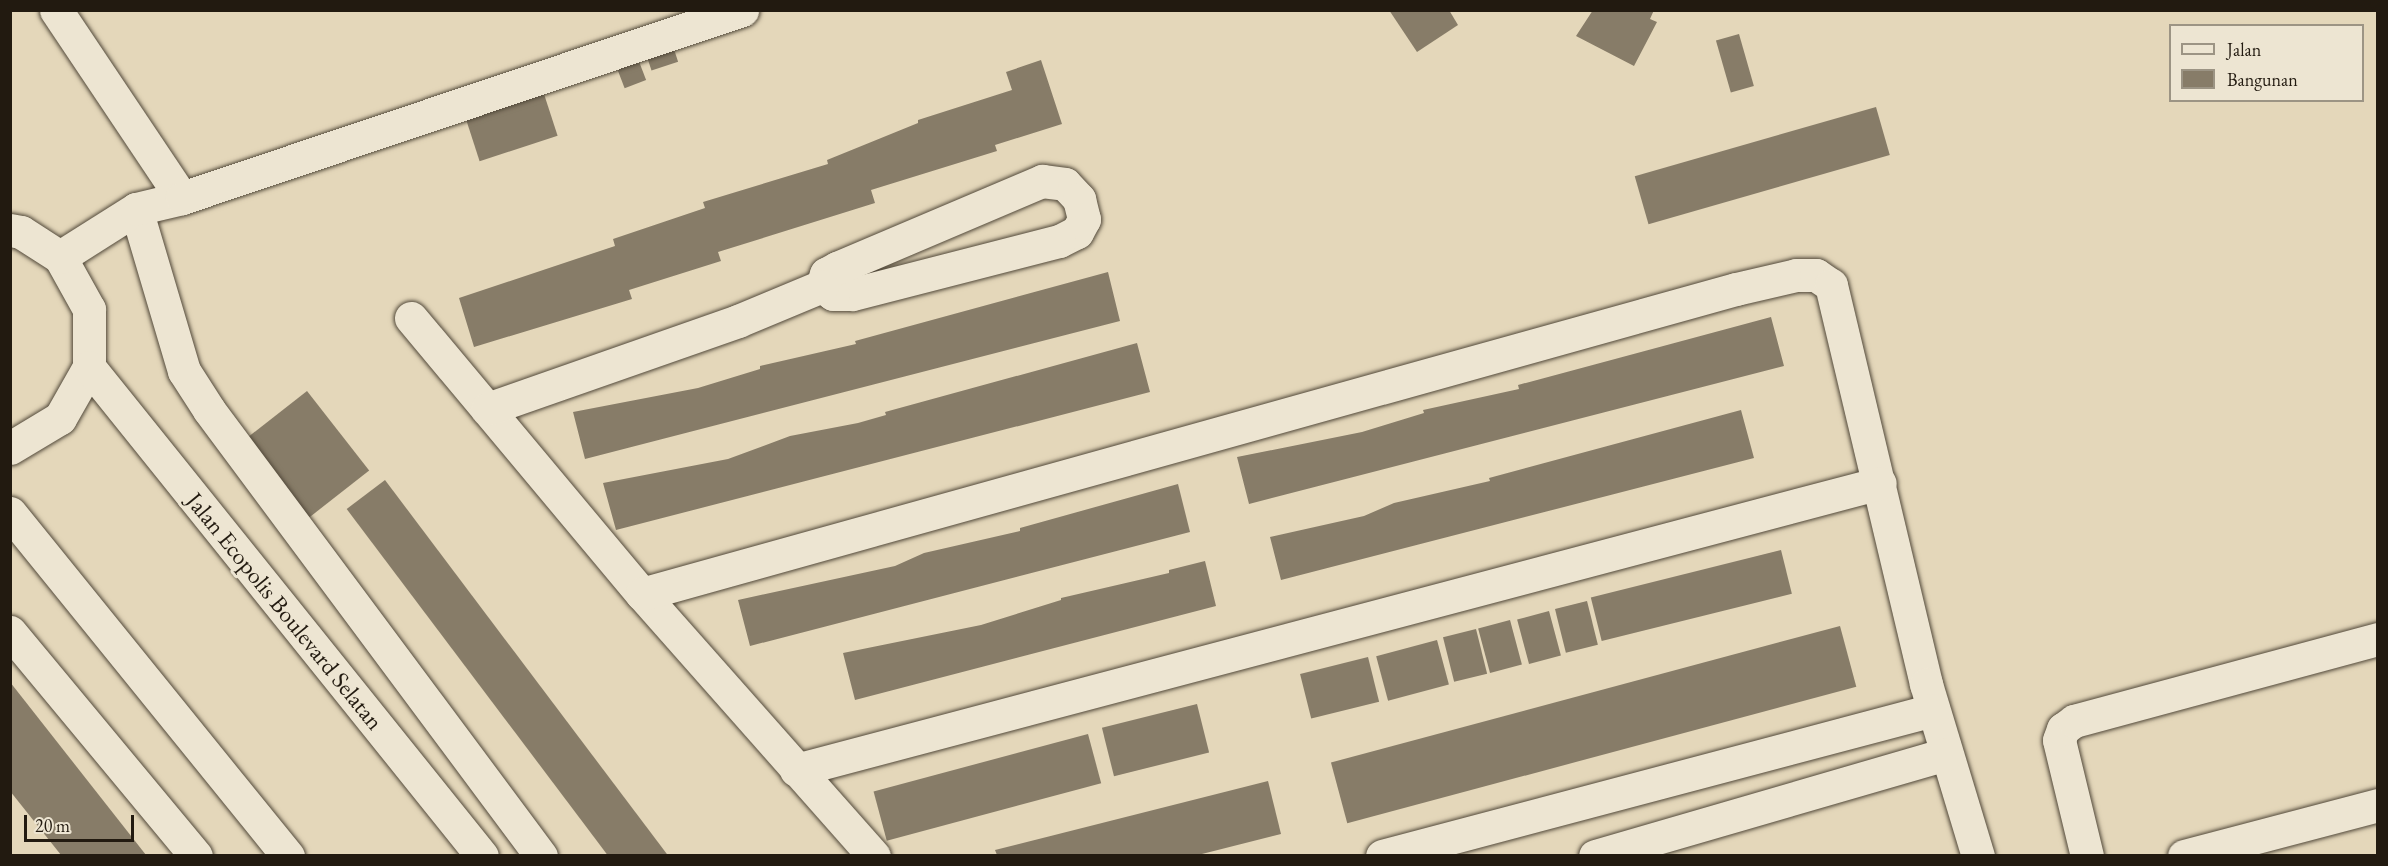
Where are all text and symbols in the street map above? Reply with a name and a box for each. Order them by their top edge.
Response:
legend [2169,24,2364,102]
text: Jalan [2227,38,2261,61]
text: Bangunan [2227,68,2298,91]
street label: Jalan Ecopolis Boulevard Selatan [180,487,390,735]
scale bar [27,803,136,841]
text: 20 m [35,814,70,837]

